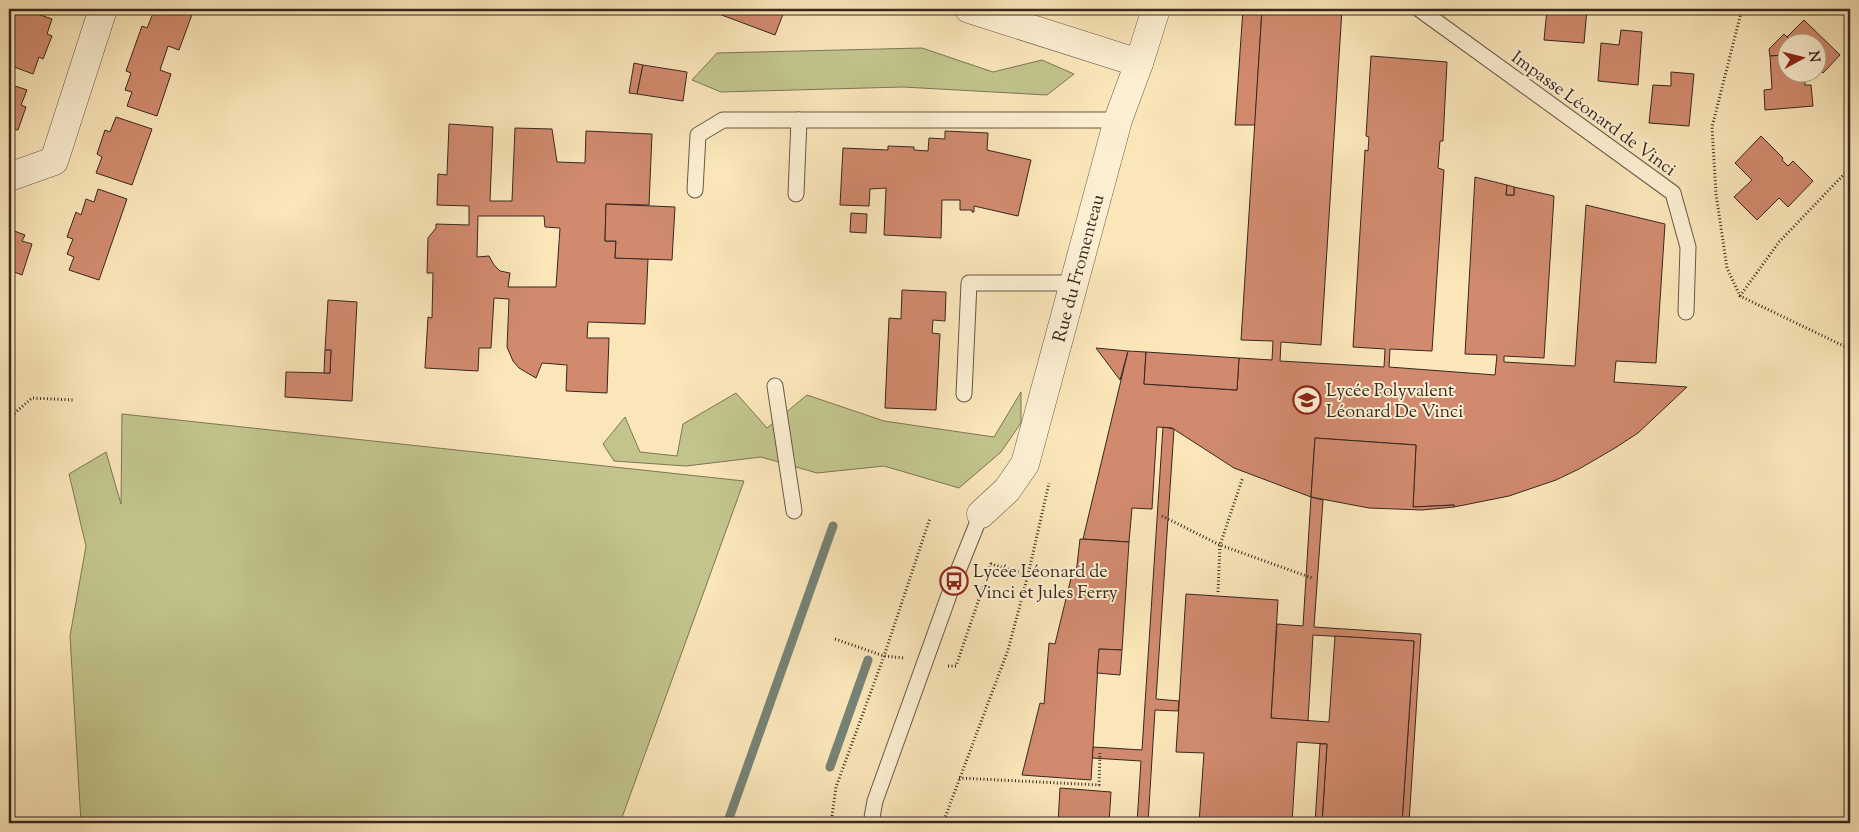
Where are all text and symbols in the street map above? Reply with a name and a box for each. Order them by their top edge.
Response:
north arrow [1776,32,1826,82]
street label: Impasse Léonard de Vinci [1505,46,1681,183]
text: N [1802,50,1824,63]
street label: Rue du Fromenteau [1048,192,1112,345]
place label: Lycée Polyvalent Léonard De Vinci [1326,379,1463,426]
school or university icon: Lycée Polyvalent Léonard De Vinci [1292,385,1322,415]
place label: Lycée Léonard de Vinci et Jules Ferry [973,560,1118,607]
bus stop icon: Lycée Léonard de Vinci et Jules Ferry [939,566,969,596]

